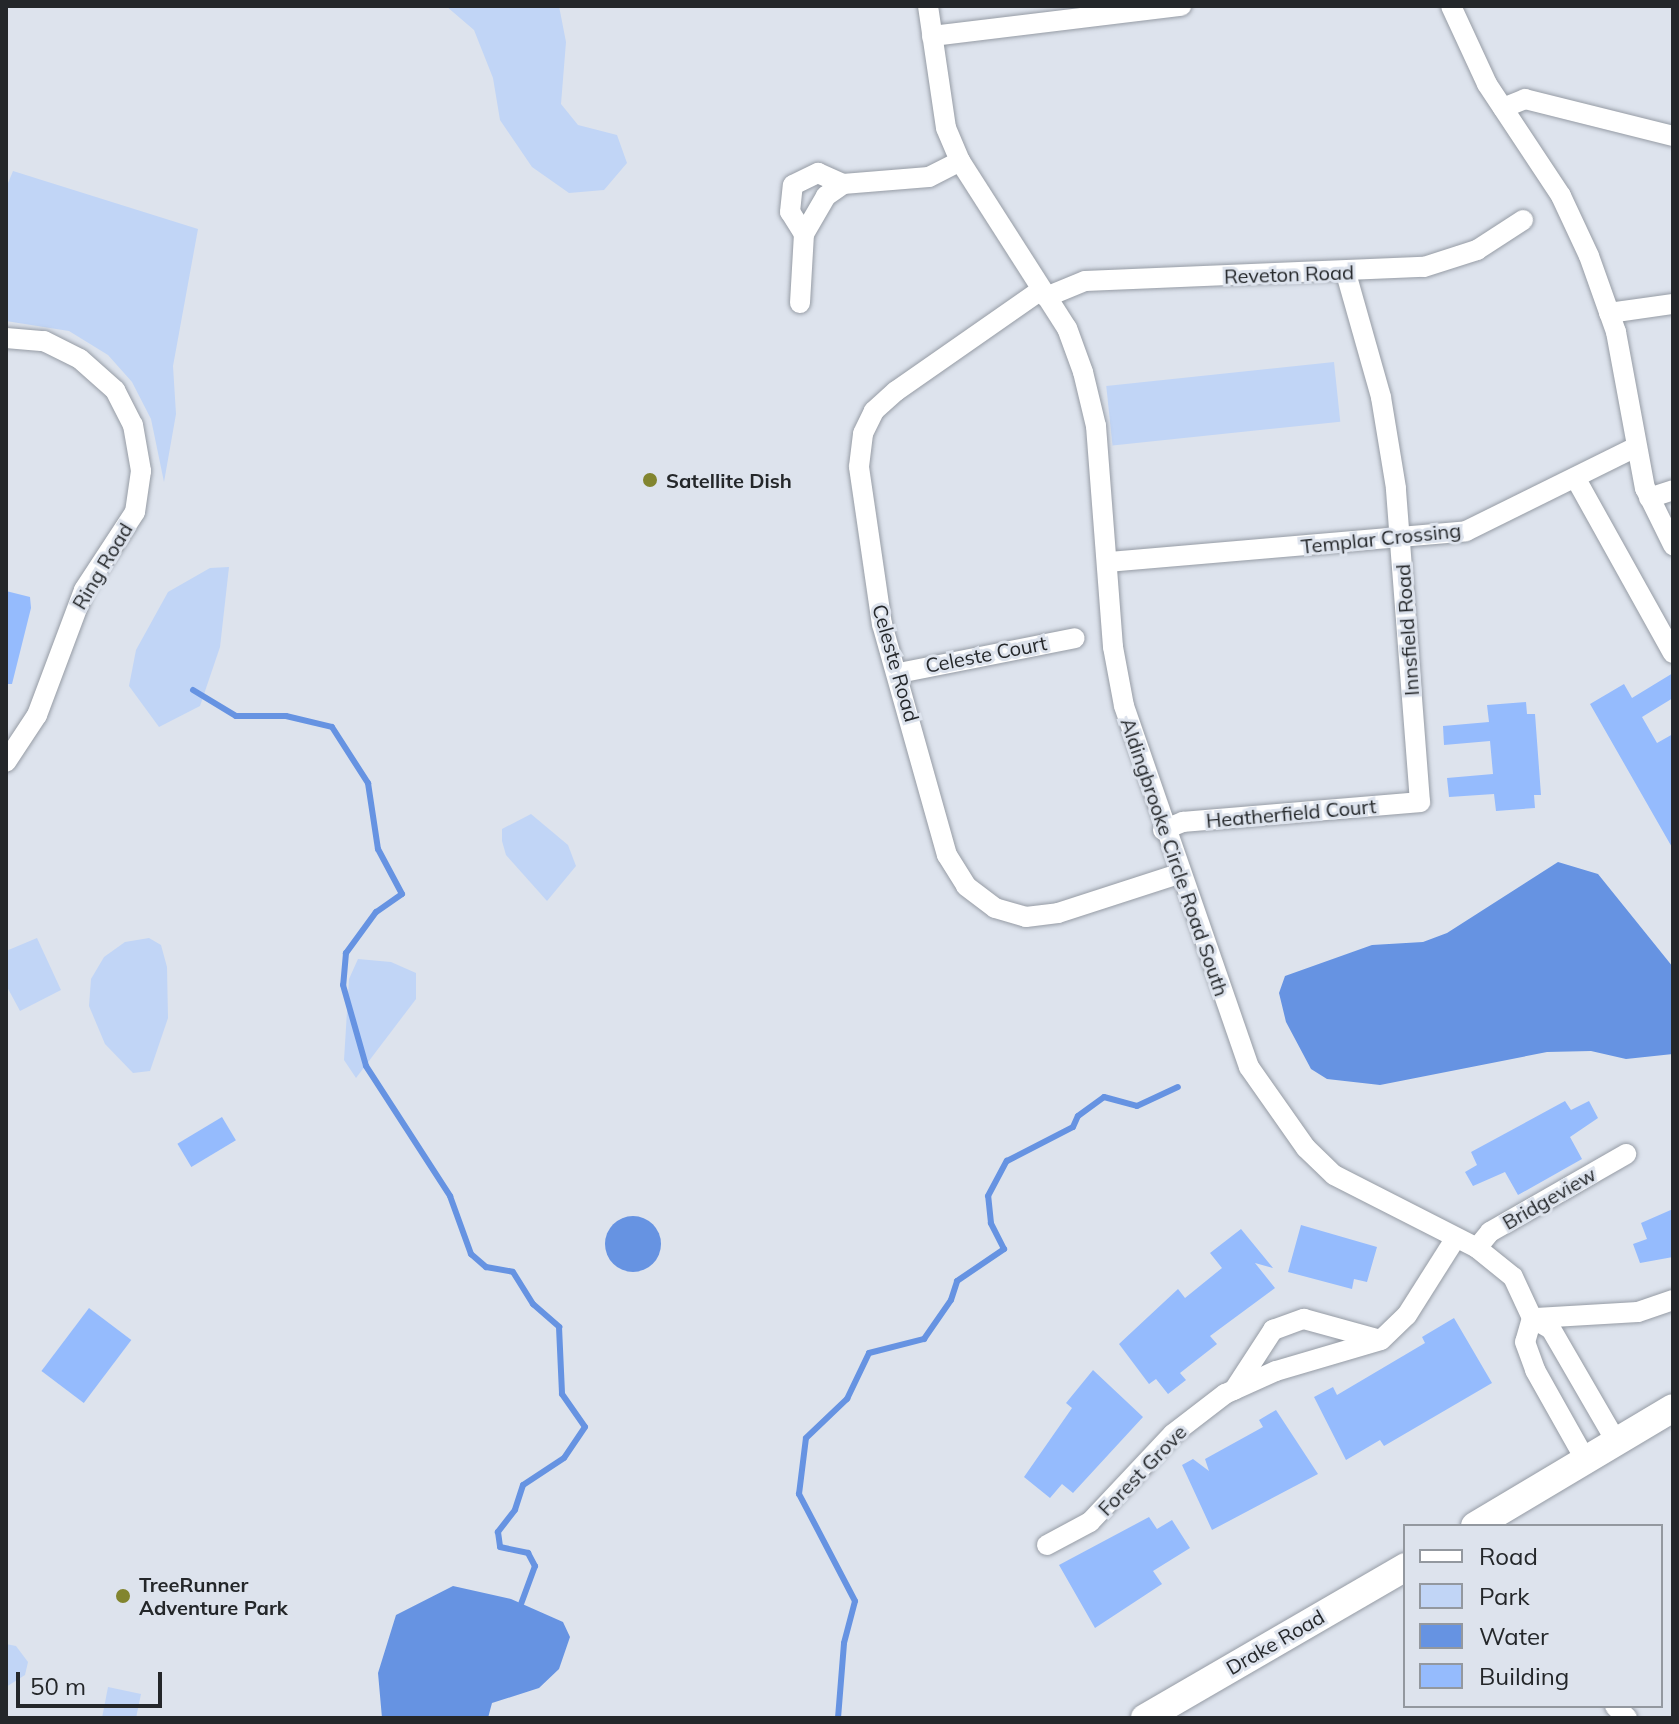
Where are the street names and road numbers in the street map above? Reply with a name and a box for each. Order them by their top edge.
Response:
street label: Reveton Road [1224,260,1354,288]
street label: Ring Road [67,518,137,614]
street label: Templar Crossing [1300,518,1462,558]
street label: Innsfield Road [1390,563,1424,697]
street label: Celeste Road [868,601,924,725]
street label: Celeste Court [923,630,1049,678]
street label: Aldingbrooke Circle Road South [1116,715,1234,999]
street label: Heatherfield Court [1205,794,1377,832]
street label: Bridgeview [1498,1162,1600,1234]
street label: Forest Grove [1093,1420,1191,1520]
street label: Drake Road [1222,1604,1328,1680]

